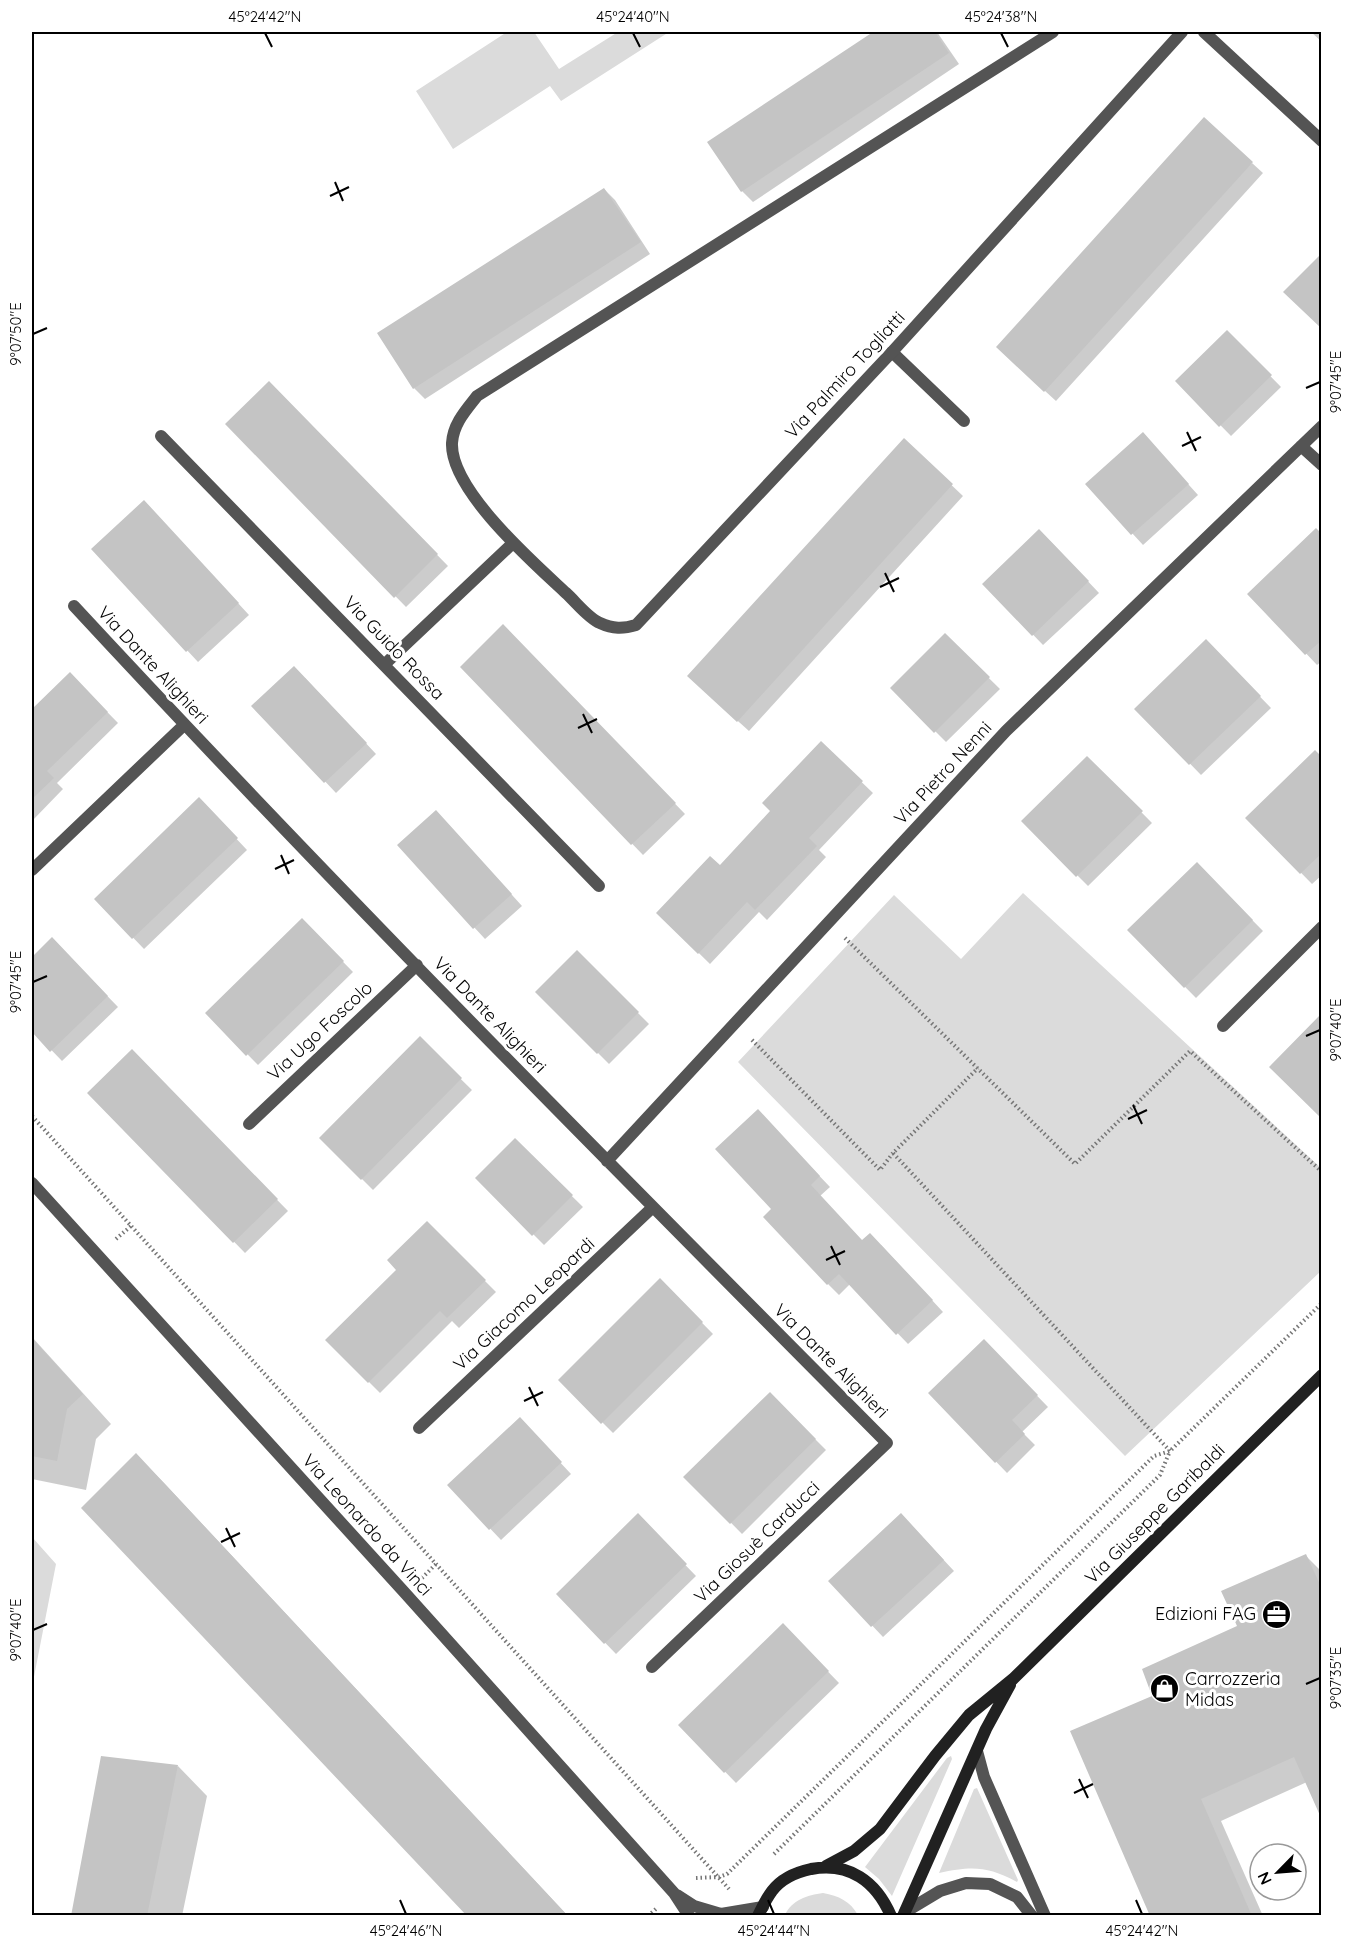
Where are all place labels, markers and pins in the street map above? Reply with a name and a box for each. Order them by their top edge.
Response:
office icon: Edizioni FAG [1261,1598,1293,1630]
place label: Edizioni FAG [1155,1602,1256,1625]
place label: Carrozzeria Midas [1185,1667,1281,1711]
shop icon: Carrozzeria Midas [1148,1673,1180,1705]

